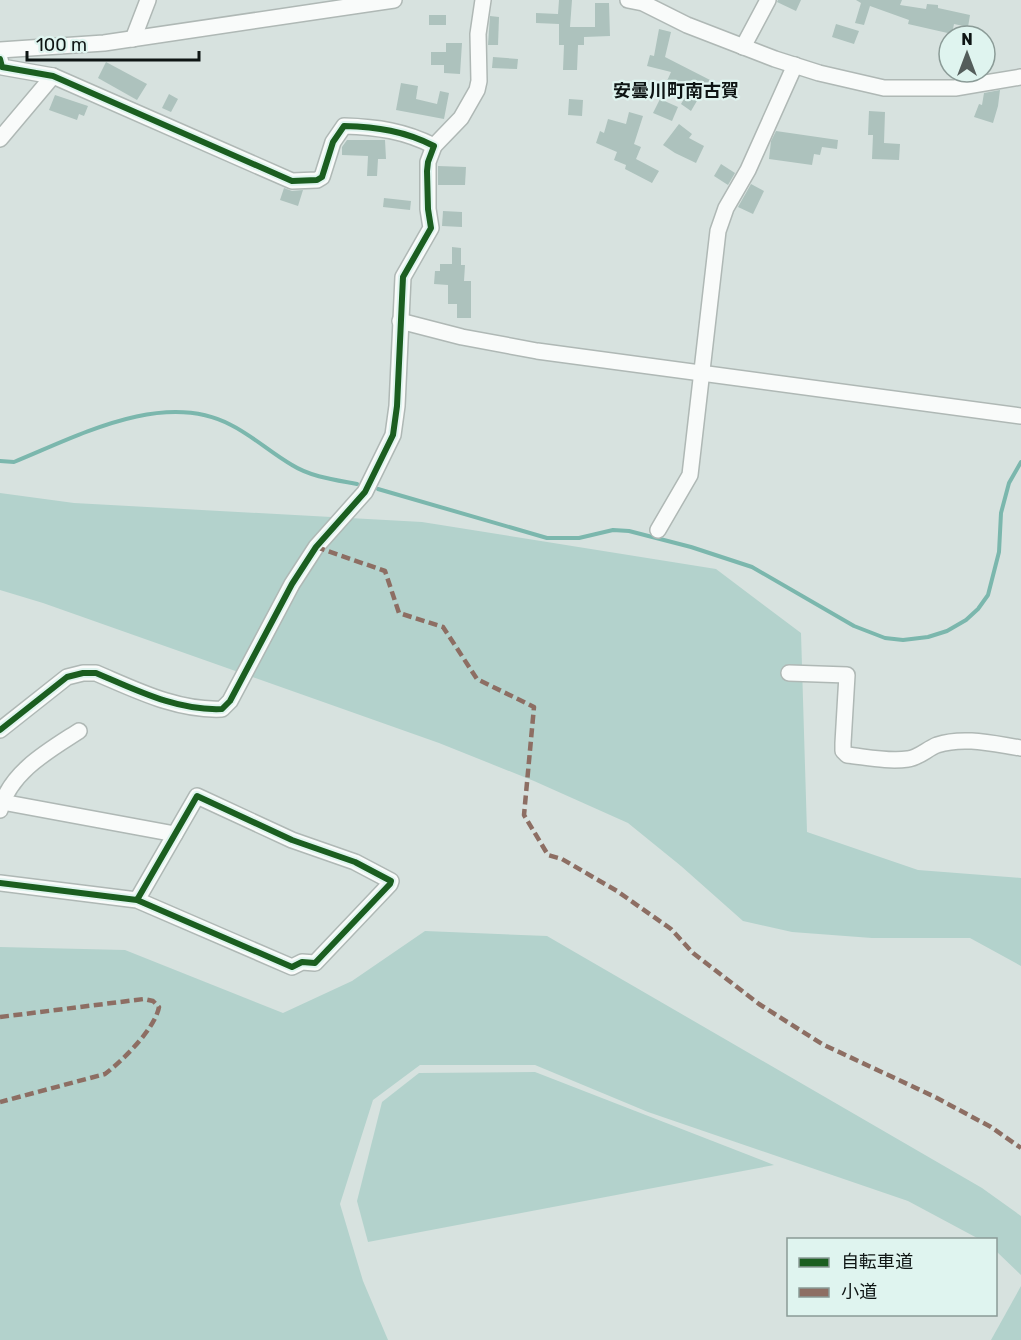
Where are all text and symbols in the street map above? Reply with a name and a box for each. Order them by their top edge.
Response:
scale bar [27,24,200,62]
north arrow [937,24,997,84]
text: N [961,30,973,49]
text: 100 m [36,34,87,56]
district label: 安曇川町南古賀 [613,80,739,102]
legend [787,1238,997,1316]
text: 自転車道 [841,1251,913,1273]
text: 小道 [841,1281,877,1303]

